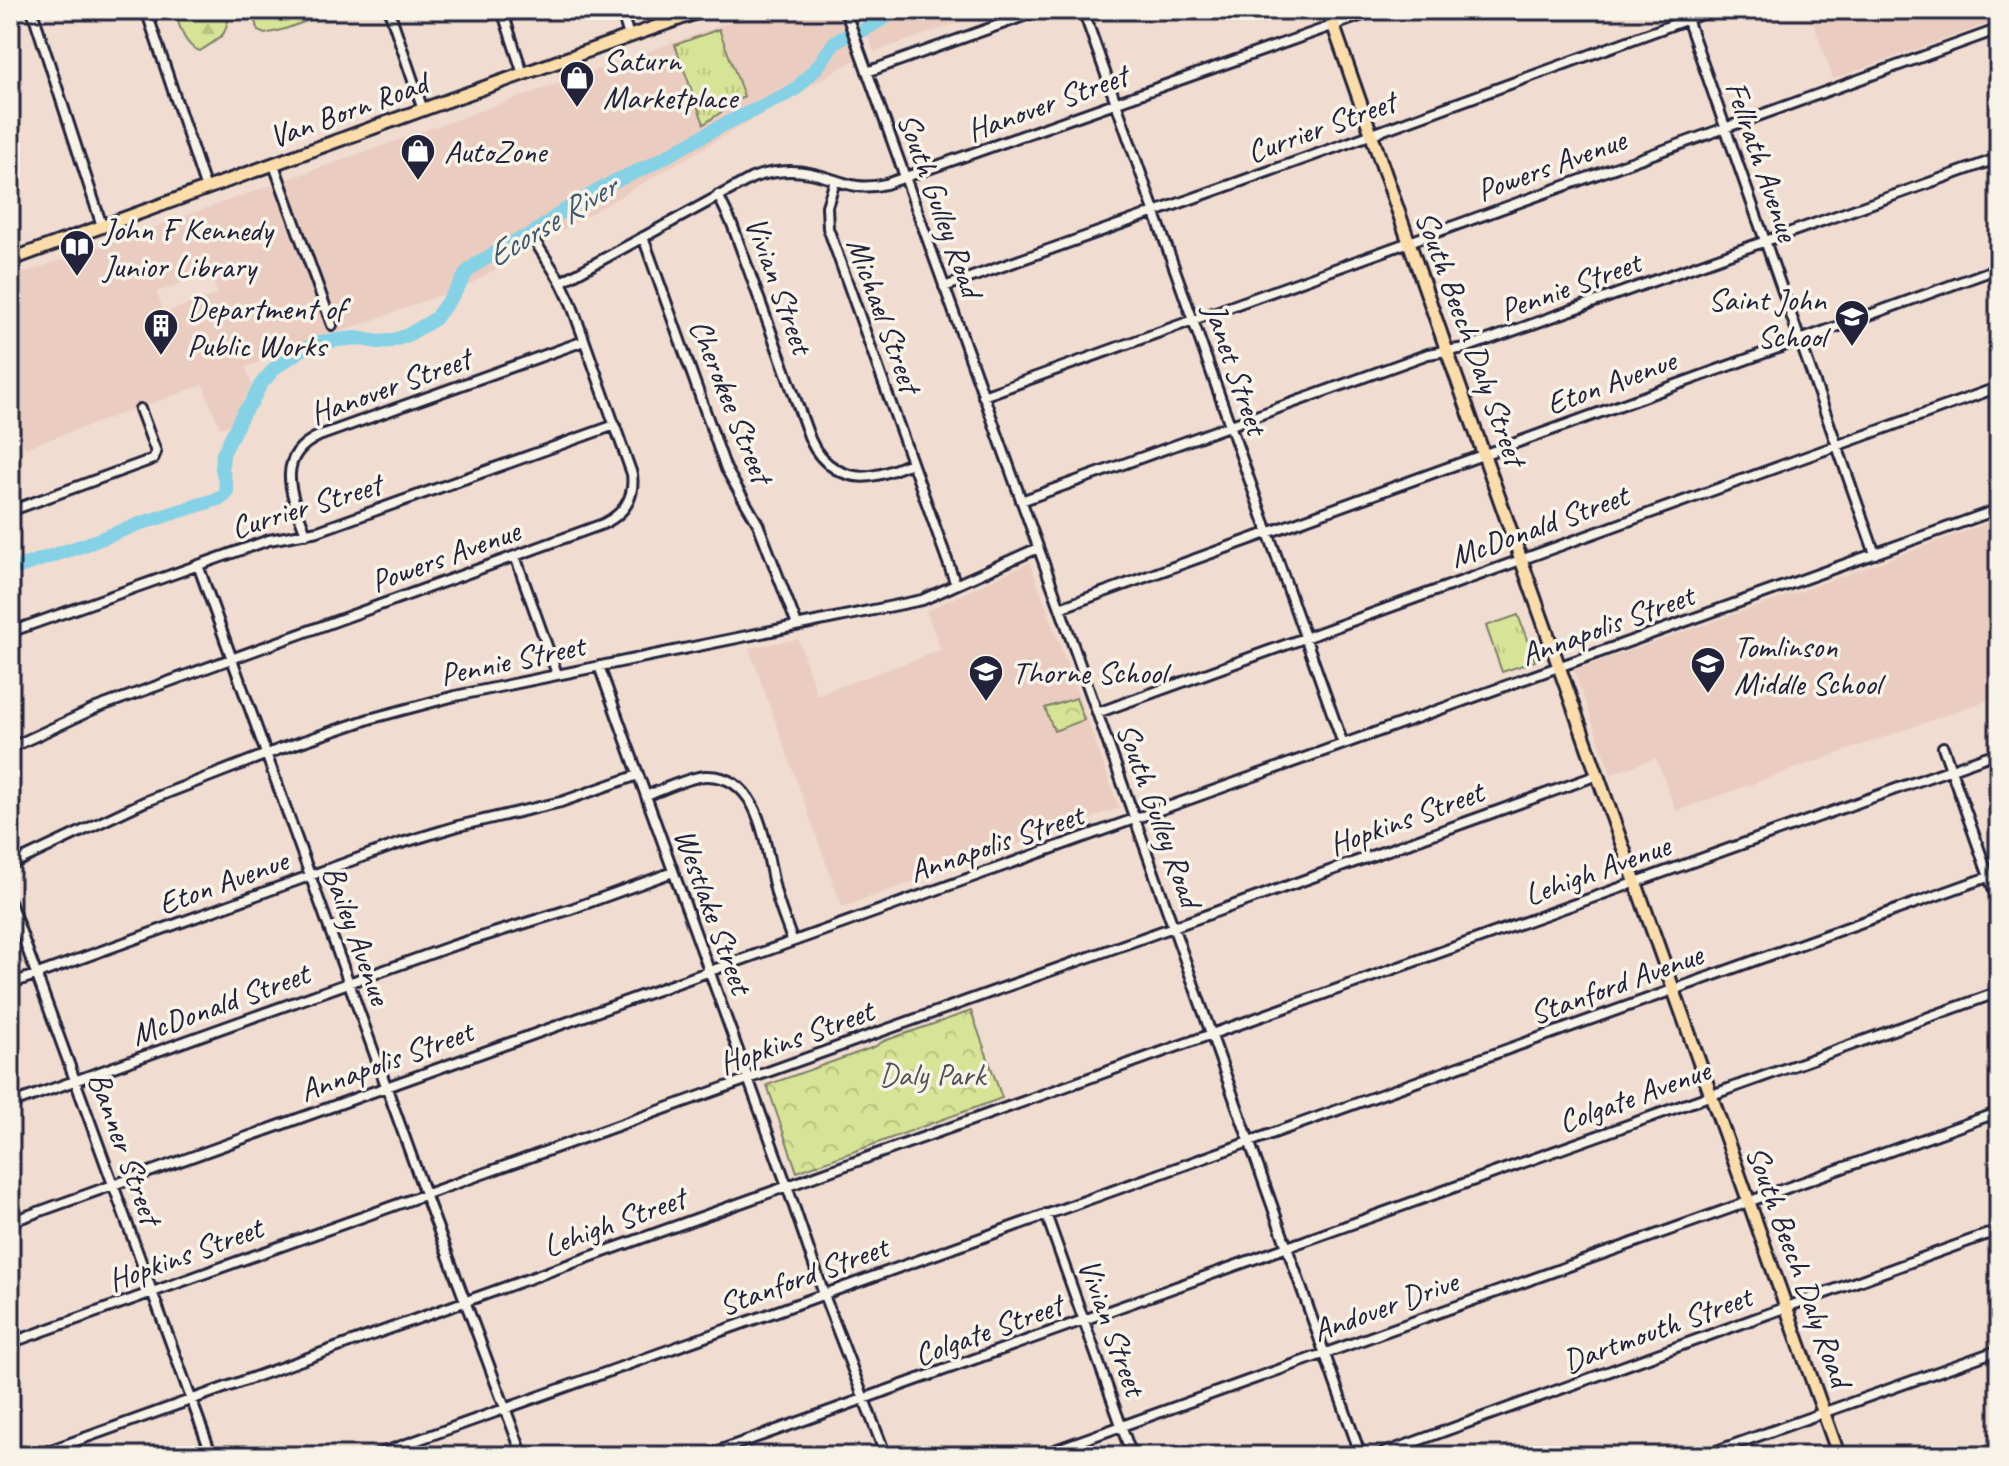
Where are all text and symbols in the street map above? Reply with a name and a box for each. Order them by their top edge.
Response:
place label: Saturn Marketplace [603,40,740,118]
street label: Hanover Street [961,54,1137,151]
shop icon: Saturn Marketplace [558,59,596,109]
street label: Van Born Road [263,61,437,157]
street label: Fellrath Avenue [1716,76,1809,249]
street label: Currier Street [1241,80,1405,173]
street label: South Gulley Road [888,107,994,307]
street label: Powers Avenue [1471,118,1634,211]
place label: AutoZone [444,131,549,172]
shop icon: AutoZone [399,132,437,182]
water label: Ecorse River [478,163,628,277]
street label: South Beech Daly Street [1406,205,1538,475]
place label: John F Kennedy Junior Library [101,209,275,287]
street label: Vivian Street [735,211,824,362]
library icon: John F Kennedy Junior Library [58,228,96,278]
street label: Michael Street [837,232,932,402]
street label: Pennie Street [1494,241,1649,330]
place label: Saint John School [1708,279,1832,357]
place label: Department of Public Works [187,288,352,366]
street label: Janet Street [1194,296,1279,443]
school or university icon: Saint John School [1833,298,1871,348]
building icon: Department of Public Works [142,307,180,357]
street label: Cherokee Street [680,313,784,493]
street label: Hanover Street [304,337,480,434]
street label: Eton Avenue [1541,339,1684,424]
street label: Currier Street [226,462,390,548]
street label: McDonald Street [1444,474,1637,577]
street label: Powers Avenue [365,509,528,602]
street label: Annapolis Street [1515,574,1702,675]
street label: Pennie Street [436,624,591,695]
place label: Tomlinson Middle School [1734,626,1886,704]
school or university icon: Tomlinson Middle School [1689,645,1727,695]
place label: Thorne School [1012,652,1172,693]
school or university icon: Thorne School [967,653,1005,703]
street label: South Gulley Road [1107,717,1213,917]
street label: Hopkins Street [1323,770,1492,865]
street label: Annapolis Street [904,793,1091,892]
street label: Westlake Street [664,823,763,1002]
street label: Lehigh Avenue [1519,824,1678,915]
street label: Eton Avenue [153,839,296,924]
street label: Bailey Avenue [313,860,402,1012]
street label: Stanford Avenue [1524,933,1710,1034]
street label: McDonald Street [125,952,318,1055]
street label: Hopkins Street [713,989,882,1084]
street label: Annapolis Street [294,1010,481,1111]
street label: Colgate Avenue [1553,1049,1718,1142]
park label: Daly Park [879,1054,987,1095]
street label: Banner Street [79,1066,173,1234]
street label: South Beech Daly Road [1736,1140,1863,1396]
street label: Lehigh Street [537,1176,695,1267]
street label: Hopkins Street [102,1206,271,1301]
street label: Stanford Street [713,1225,896,1325]
street label: Vivian Street [1068,1253,1157,1404]
street label: Andover Drive [1307,1260,1466,1351]
street label: Dartmouth Street [1557,1275,1760,1382]
street label: Colgate Street [908,1283,1072,1376]

